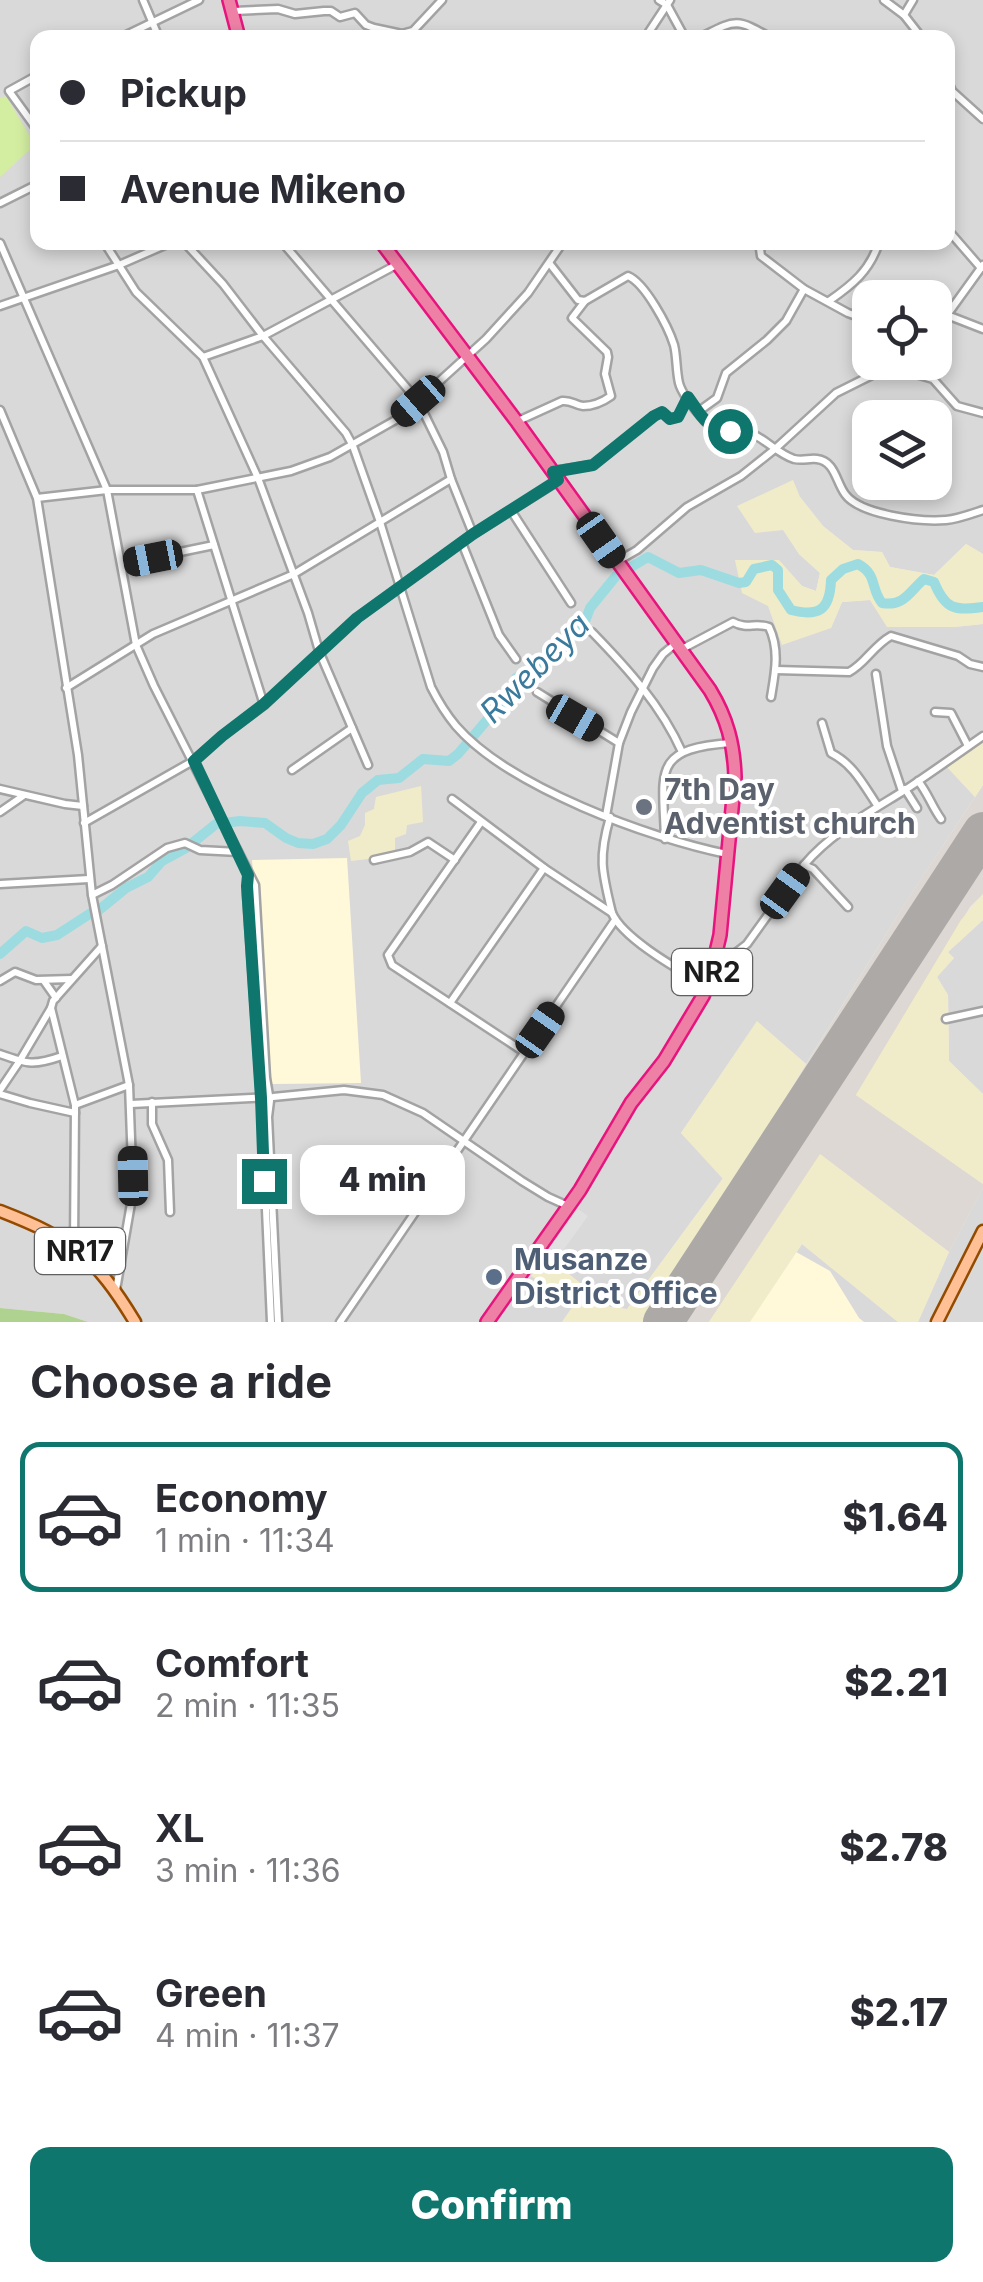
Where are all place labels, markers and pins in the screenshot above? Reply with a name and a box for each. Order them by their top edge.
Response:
place label: 7th Day Adventist church [664,771,916,841]
marker: 7th Day Adventist church [633,796,655,818]
place label: Musanze District Office [514,1241,718,1311]
marker: Musanze District Office [483,1266,505,1288]

